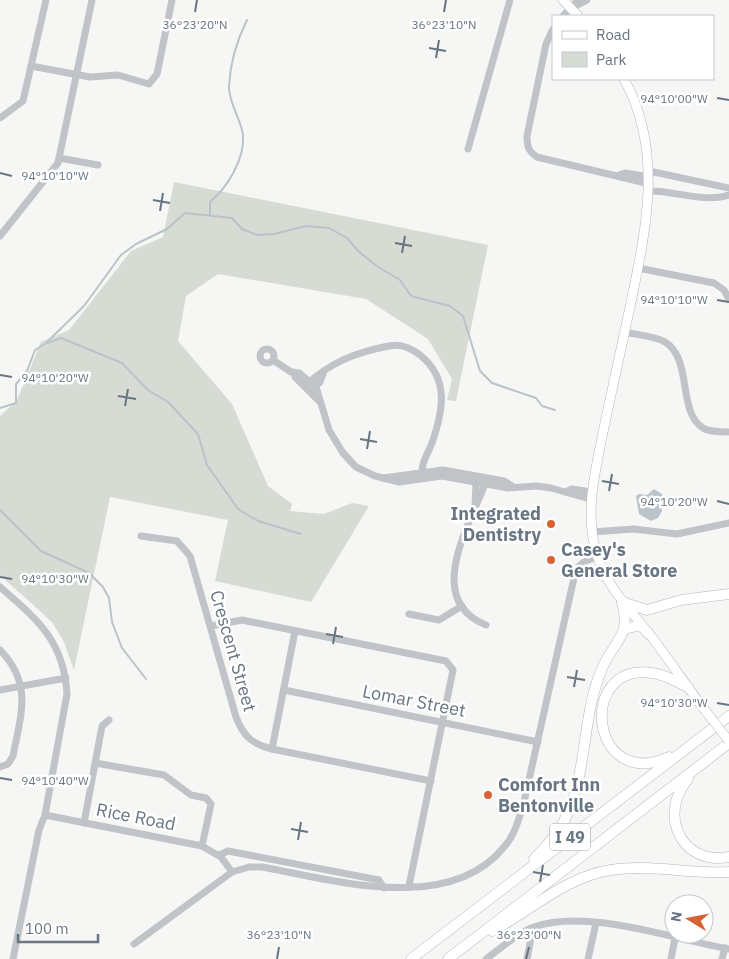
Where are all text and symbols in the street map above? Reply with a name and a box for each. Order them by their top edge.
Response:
legend [552,15,714,80]
text: 36°23'20"N [162,17,228,32]
text: 36°23'10"N [411,17,477,32]
text: Road [596,25,631,44]
text: Park [596,50,626,69]
text: 94°10'00"W [640,91,708,106]
text: 94°10'10"W [21,168,89,183]
text: 94°10'10"W [640,292,708,307]
text: 94°10'20"W [21,370,89,385]
text: 94°10'20"W [640,494,708,509]
place label: Integrated Dentistry [451,502,541,546]
marker: Integrated Dentistry [545,518,557,530]
place label: Casey's General Store [561,538,677,582]
marker: Casey's General Store [545,554,557,566]
text: 94°10'30"W [21,571,89,586]
street label: Crescent Street [205,587,262,714]
street label: Lomar Street [361,679,468,722]
text: 94°10'30"W [640,695,708,710]
text: 94°10'40"W [21,773,89,788]
place label: Comfort Inn Bentonville [498,773,600,817]
marker: Comfort Inn Bentonville [482,789,494,801]
street label: Rice Road [94,798,178,835]
road number: I 49 [550,824,590,850]
north arrow [664,894,714,944]
text: N [666,910,686,923]
scale bar [18,912,98,944]
text: 100 m [25,919,69,938]
text: 36°23'10"N [246,927,312,942]
text: 36°23'00"N [496,927,562,942]

